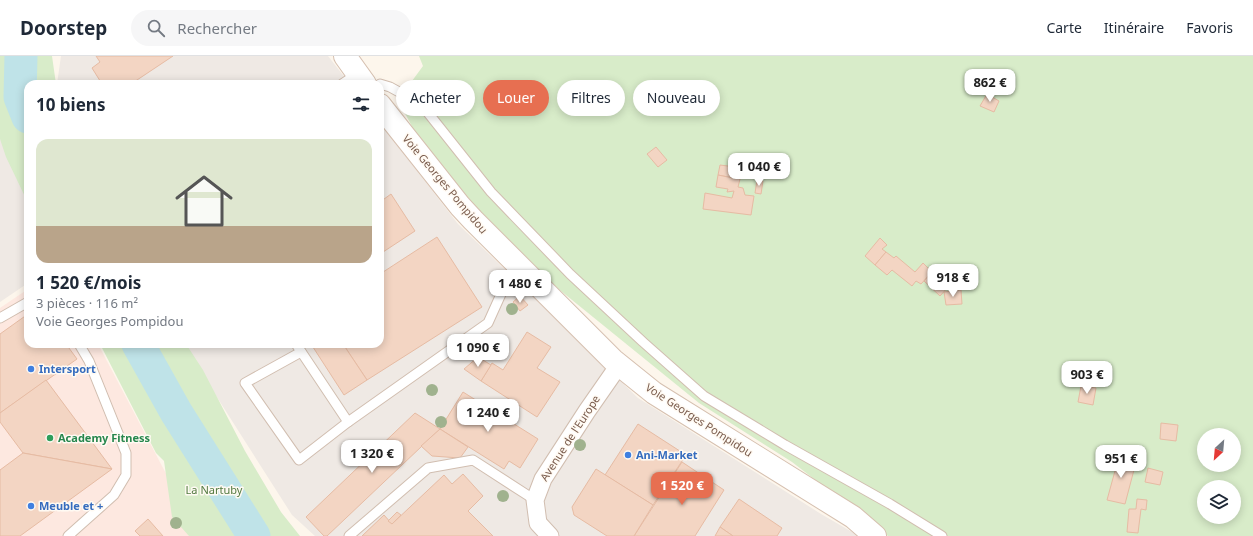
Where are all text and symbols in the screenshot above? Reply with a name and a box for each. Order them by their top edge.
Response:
search box [131,10,411,46]
text: Doorstep [20,15,107,41]
icon: search [145,17,167,39]
text: Rechercher [177,18,257,38]
text: Carte [1046,18,1082,37]
text: Itinéraire [1104,18,1164,37]
text: Favoris [1186,18,1233,37]
pin: 862 € [962,69,1018,103]
text: 862 € [973,73,1007,91]
chip: Acheter [396,80,475,116]
chip: Louer [483,80,549,116]
chip: Filtres [557,80,625,116]
chip: Nouveau [633,80,720,116]
text: 10 biens [36,93,105,116]
icon: filters [350,93,372,115]
street label: Voie Georges Pompidou [400,131,491,236]
pin: 1 040 € [722,153,796,187]
text: 1 040 € [737,157,781,175]
icon: home [168,165,240,237]
pin: 918 € [925,264,981,298]
text: 918 € [936,268,970,286]
pin: 1 480 € [483,270,557,304]
text: 1 520 €/mois [36,271,141,294]
text: 1 480 € [498,274,542,292]
text: 3 pièces · 116 m² [36,294,138,312]
text: Voie Georges Pompidou [36,312,183,330]
pin: 1 090 € [441,334,515,368]
text: 1 090 € [456,338,500,356]
place label: Intersport [39,361,96,376]
pin: 903 € [1059,361,1115,395]
marker: Intersport [26,364,36,374]
text: 903 € [1070,365,1104,383]
street label: Voie Georges Pompidou [643,379,756,460]
street label: Avenue de l'Europe [536,392,603,484]
pin: 1 240 € [451,399,525,433]
text: 1 240 € [466,403,510,421]
north arrow [1197,428,1241,472]
map controls [1197,428,1241,524]
place label: Academy Fitness [58,430,151,445]
marker: Academy Fitness [45,433,55,443]
pin: 1 320 € [335,440,409,474]
text: 1 320 € [350,444,394,462]
pin: 951 € [1093,445,1149,479]
place label: Ani-Market [636,447,698,462]
text: 951 € [1104,449,1138,467]
marker: Ani-Market [623,450,633,460]
pin: 1 520 € [645,472,719,506]
text: 1 520 € [660,476,704,494]
button: layers [1197,480,1241,524]
park label: La Nartuby [186,482,243,497]
place label: Meuble et + [39,498,103,513]
marker: Meuble et + [26,501,36,511]

